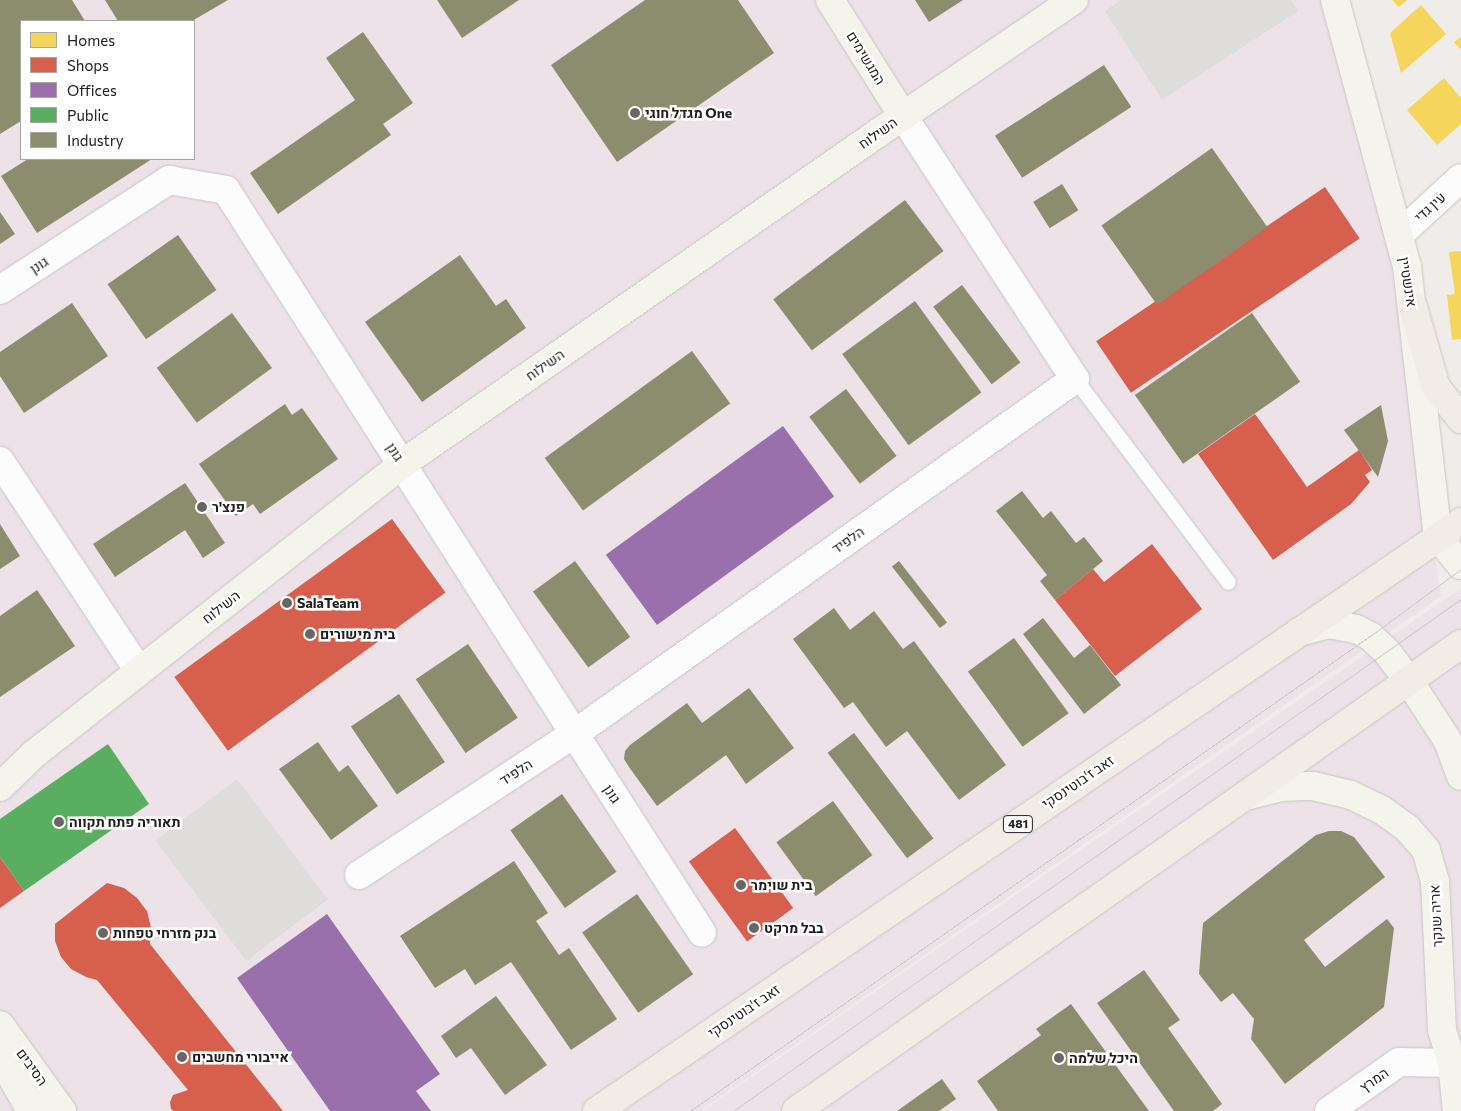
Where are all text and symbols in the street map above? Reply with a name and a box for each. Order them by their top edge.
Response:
legend [20,20,195,160]
street label: המגשימים [843,28,889,88]
text: Homes [67,31,115,49]
text: Shops [67,56,109,74]
text: Offices [67,81,117,99]
place label: מגדל חוגי One [645,105,732,121]
text: Public [67,106,109,124]
marker: מגדל חוגי One [629,107,641,119]
street label: השילוח [855,114,901,152]
text: Industry [67,131,124,149]
street label: עין גדי [1411,189,1449,225]
street label: גונן [27,253,51,277]
street label: אינשטיין [1396,256,1420,308]
street label: השילוח [522,346,568,384]
street label: גונן [383,440,407,464]
place label: פנצ'ר [212,499,245,515]
marker: פנצ'ר [196,501,208,513]
street label: הלפיד [829,523,867,557]
street label: השילוח [199,587,243,627]
place label: SalaTeam [297,595,359,611]
marker: SalaTeam [281,597,293,609]
place label: בית מישורים [320,626,395,642]
marker: בית מישורים [304,628,316,640]
street label: זאב ז'בוטינסקי [1039,752,1117,812]
street label: הלפיד [496,755,536,789]
street label: גונן [600,782,624,806]
place label: תאוריה פתח תקווה [69,814,180,830]
road number: 481 [1002,814,1034,834]
marker: תאוריה פתח תקווה [53,816,65,828]
place label: בית שוימר [751,877,813,893]
marker: בית שוימר [735,879,747,891]
street label: אריה שנקר [1426,884,1446,948]
place label: בבל מרקט [764,920,824,936]
marker: בבל מרקט [748,922,760,934]
place label: בנק מזרחי טפחות [113,925,216,941]
marker: בנק מזרחי טפחות [97,927,109,939]
street label: זאב ז'בוטינסקי [705,981,783,1041]
street label: הסיבים [13,1045,51,1089]
place label: אייבורי מחשבים [192,1049,289,1065]
place label: היכל שלמה [1069,1050,1138,1066]
marker: אייבורי מחשבים [176,1051,188,1063]
marker: היכל שלמה [1053,1052,1065,1064]
street label: המרץ [1356,1064,1392,1096]

